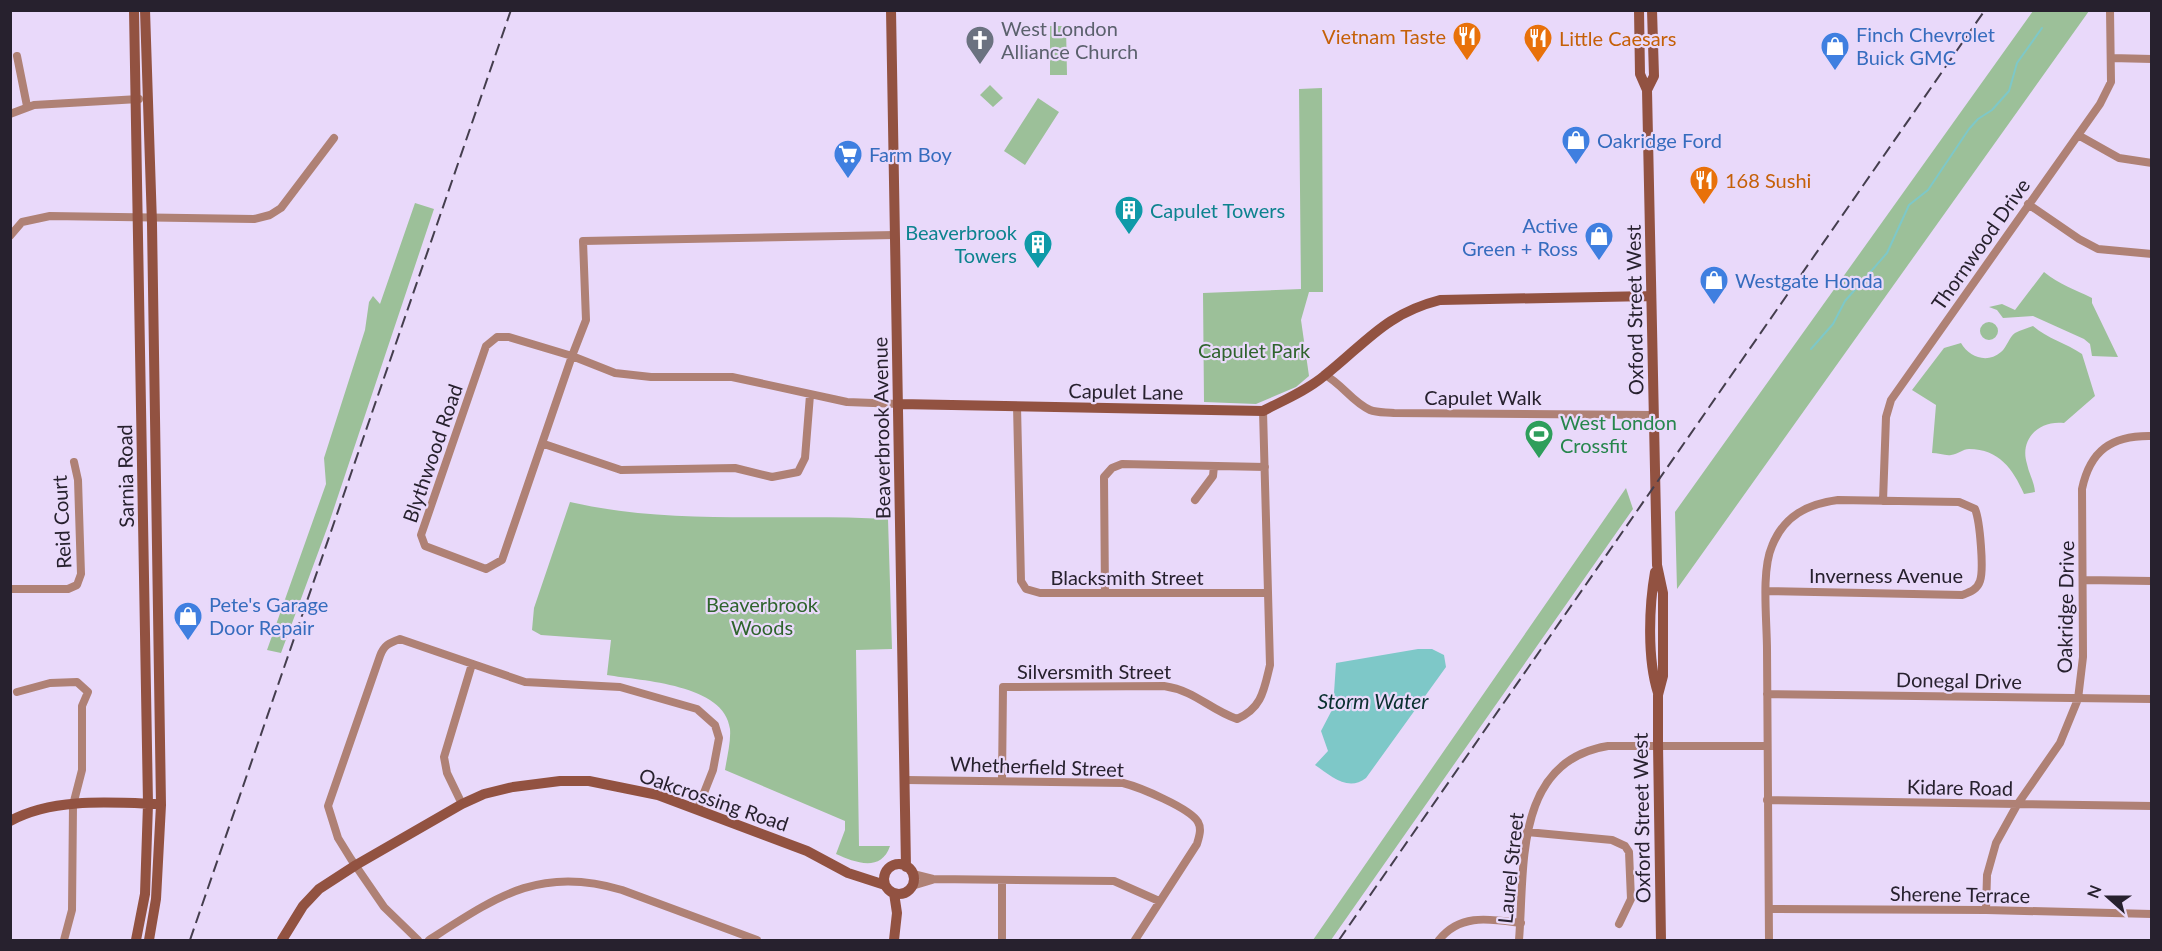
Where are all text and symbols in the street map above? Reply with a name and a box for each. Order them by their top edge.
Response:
place label: West London Alliance Church [1001,16,1138,63]
restaurant icon: Vietnam Taste [1451,20,1483,62]
restaurant icon: Little Caesars [1522,22,1554,64]
place label: Finch Chevrolet Buick GMC [1856,22,1995,69]
church icon: West London Alliance Church [964,24,996,66]
place label: Vietnam Taste [1322,24,1446,48]
place label: Little Caesars [1559,26,1676,50]
shop icon: Finch Chevrolet Buick GMC [1819,30,1851,72]
shop icon: Oakridge Ford [1560,124,1592,166]
place label: Oakridge Ford [1597,128,1722,152]
supermarket icon: Farm Boy [832,138,864,180]
place label: Farm Boy [869,142,952,166]
restaurant icon: 168 Sushi [1688,164,1720,206]
place label: 168 Sushi [1725,168,1811,192]
street label: Thornwood Drive [1926,174,2034,314]
building icon: Capulet Towers [1113,194,1145,236]
place label: Capulet Towers [1150,198,1285,222]
place label: Active Green + Ross [1462,213,1578,260]
place label: Beaverbrook Towers [905,220,1018,267]
shop icon: Active Green + Ross [1583,220,1615,262]
street label: Oxford Street West [1621,225,1647,395]
building icon: Beaverbrook Towers [1022,228,1054,270]
shop icon: Westgate Honda [1698,264,1730,306]
place label: Westgate Honda [1735,268,1883,292]
street label: Beaverbrook Avenue [867,337,895,519]
park label: Capulet Park [1198,338,1311,362]
street label: Capulet Lane [1068,378,1184,404]
street label: Blythwood Road [397,381,467,525]
street label: Capulet Walk [1424,385,1542,409]
place label: West London Crossfit [1560,410,1677,457]
sports icon: West London Crossfit [1523,418,1555,460]
street label: Sarnia Road [112,424,138,528]
street label: Reid Court [47,475,75,569]
street label: Oakridge Drive [2052,540,2078,674]
street label: Inverness Avenue [1809,563,1963,587]
street label: Blacksmith Street [1050,565,1204,589]
place label: Pete's Garage Door Repair [209,592,328,639]
park label: Beaverbrook Woods [706,592,819,639]
shop icon: Pete's Garage Door Repair [172,600,204,642]
street label: Silversmith Street [1017,659,1171,683]
street label: Donegal Drive [1896,667,2022,693]
water label: Storm Water [1318,688,1429,713]
street label: Oxford Street West [1628,733,1654,903]
street label: Whetherfield Street [950,751,1124,781]
street label: Oakcrossing Road [636,762,792,836]
street label: Kidare Road [1907,774,2013,800]
street label: Laurel Street [1492,811,1528,925]
north arrow [2078,867,2138,927]
street label: Sherene Terrace [1890,881,2030,907]
text: N [2082,882,2105,901]

